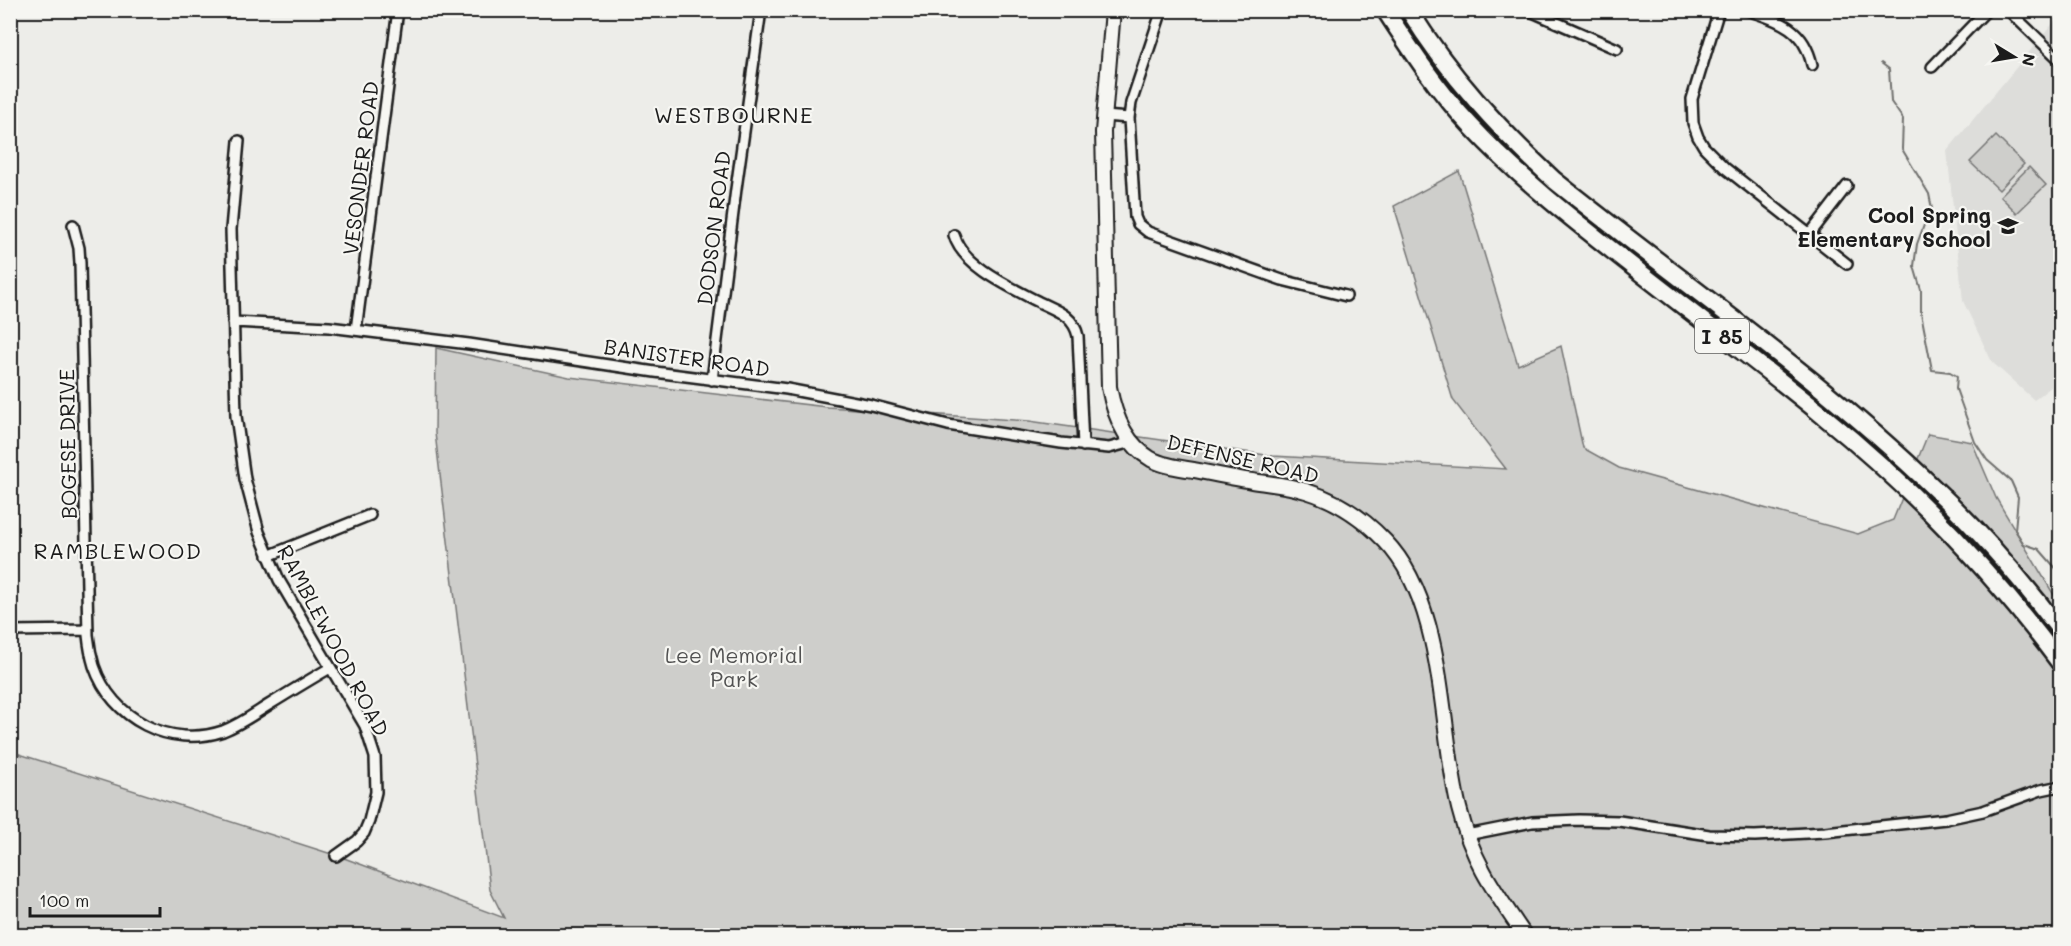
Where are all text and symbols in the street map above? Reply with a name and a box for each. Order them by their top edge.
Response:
north arrow [1984,27,2044,87]
text: N [2018,52,2041,68]
street label: VESONDER ROAD [336,79,384,257]
district label: WESTBOURNE [654,100,814,129]
street label: DODSON ROAD [690,149,736,307]
place label: Cool Spring Elementary School [1797,201,1991,253]
school or university icon: Cool Spring Elementary School [1996,214,2020,238]
road number: I 85 [1695,319,1749,353]
street label: BANISTER ROAD [602,332,772,382]
street label: BOGESE DRIVE [52,369,82,519]
street label: DEFENSE ROAD [1164,427,1322,489]
district label: RAMBLEWOOD [34,536,202,565]
street label: RAMBLEWOOD ROAD [272,540,396,740]
park label: Lee Memorial Park [665,641,803,692]
scale bar [30,880,160,918]
text: 100 m [39,888,89,912]

